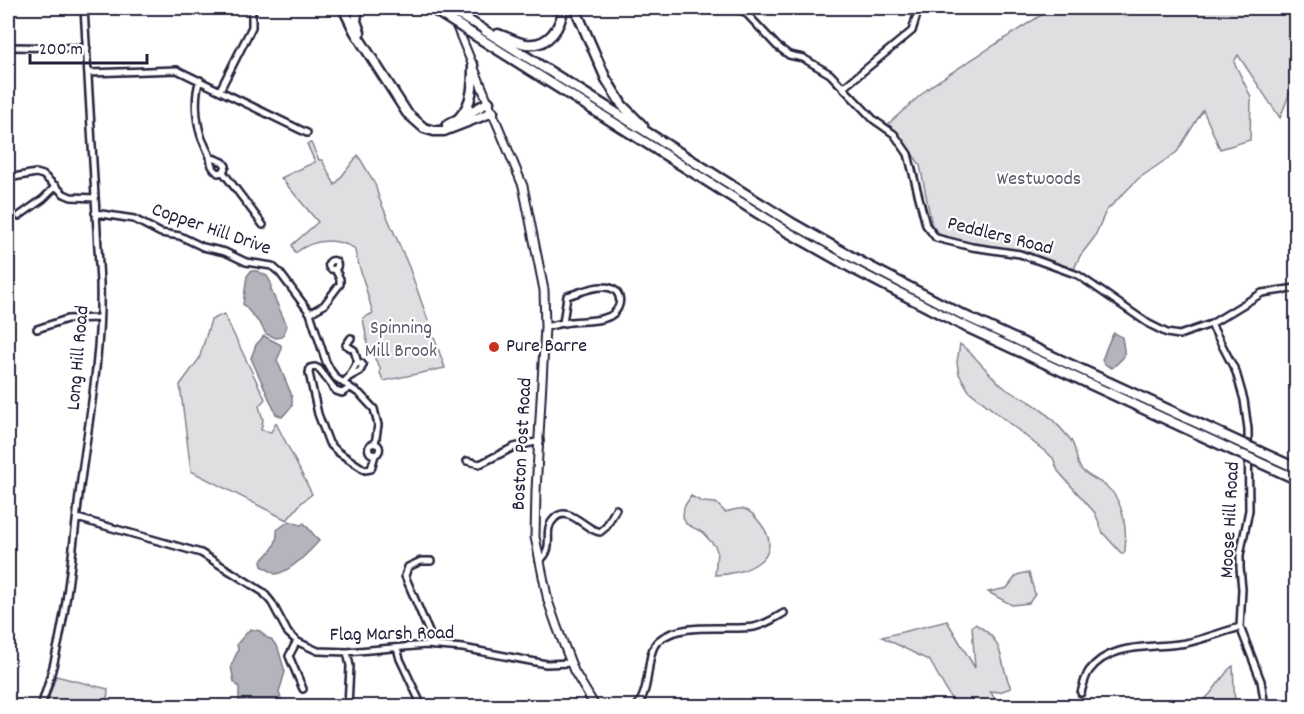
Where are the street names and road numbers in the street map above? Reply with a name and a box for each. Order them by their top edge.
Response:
street label: Copper Hill Drive [148,196,275,264]
street label: Peddlers Road [944,210,1056,264]
street label: Long Hill Road [60,304,98,412]
street label: Boston Post Road [506,377,540,511]
street label: Moose Hill Road [1214,461,1248,579]
street label: Flag Marsh Road [330,620,454,650]

